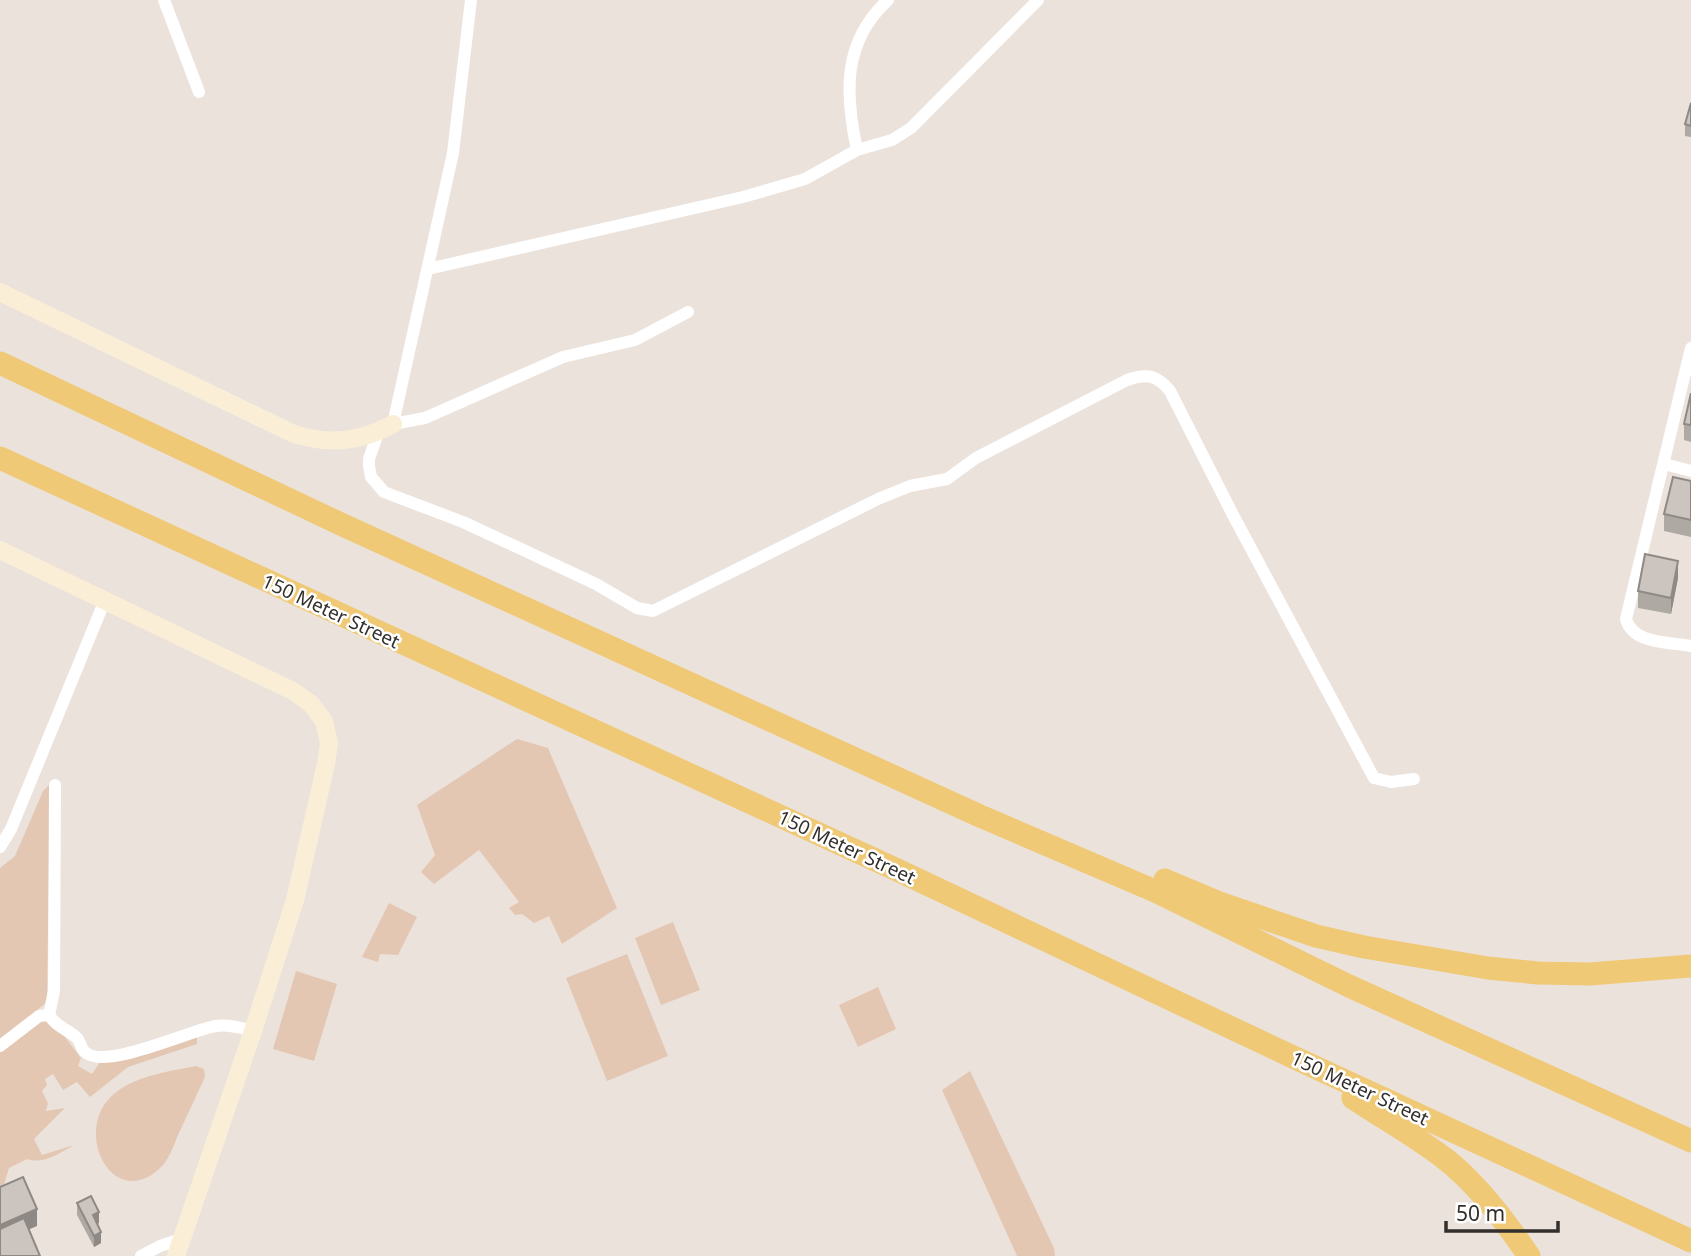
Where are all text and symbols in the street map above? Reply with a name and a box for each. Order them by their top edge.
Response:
street label: 150 Meter Street [258,568,404,654]
street label: 150 Meter Street [774,804,920,890]
street label: 150 Meter Street [1287,1045,1433,1131]
scale bar [1446,1190,1558,1234]
text: 50 m [1456,1199,1505,1227]

